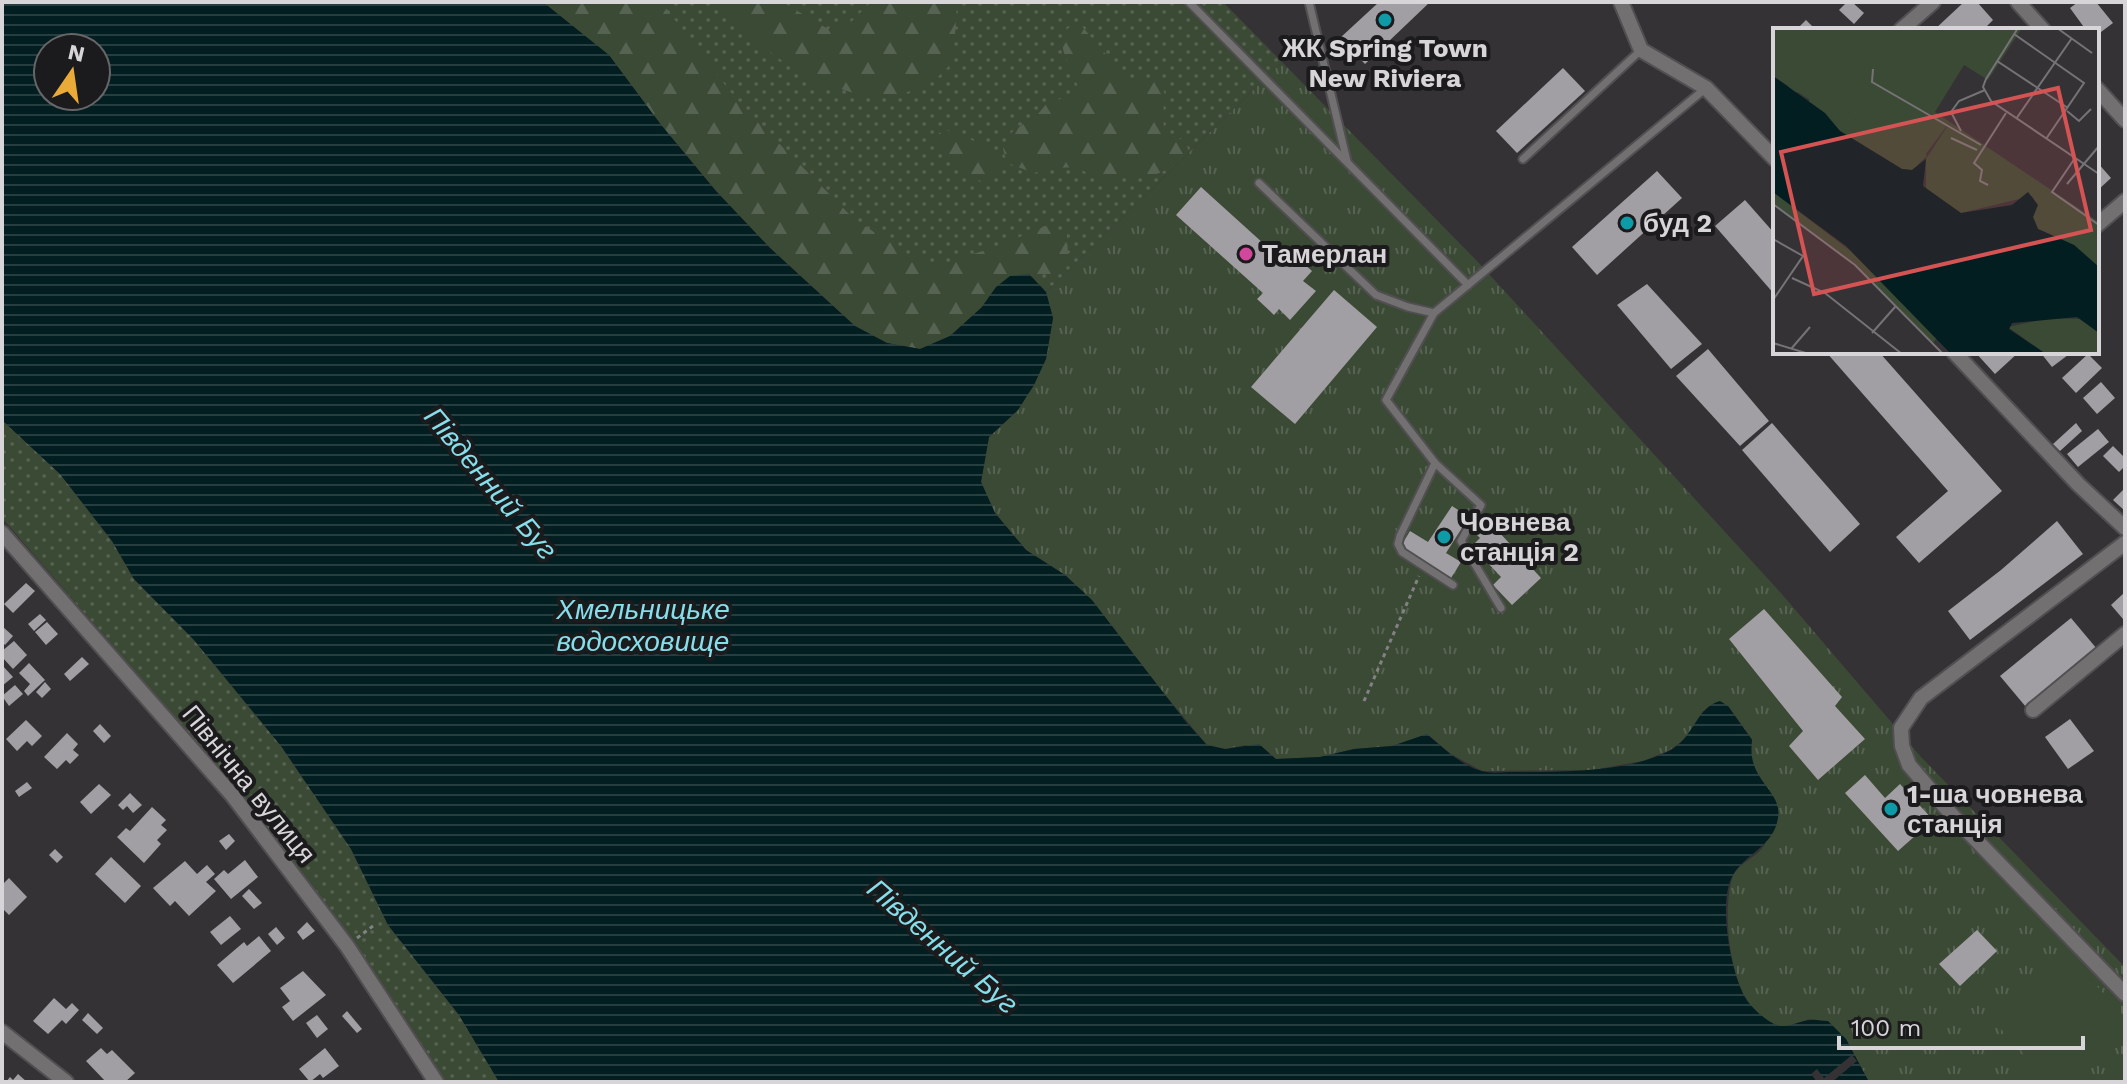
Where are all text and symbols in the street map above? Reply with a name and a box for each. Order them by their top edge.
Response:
marker: ЖК Spring Town New Riviera [1376,11,1394,29]
inset map [1773,28,2099,354]
north arrow [32,32,112,112]
place label: ЖК Spring Town New Riviera [1281,33,1488,93]
text: N [66,39,87,67]
place label: буд 2 [1643,208,1712,238]
marker: буд 2 [1618,214,1636,232]
place label: Тамерлан [1262,239,1387,269]
marker: Тамерлан [1237,245,1255,263]
water label: Південний Буг [417,401,564,566]
place label: Човнева станція 2 [1460,507,1579,567]
marker: Човнева станція 2 [1435,528,1453,546]
water label: Хмельницьке водосховище [555,593,730,658]
street label: Північна вулиця [176,699,322,869]
place label: 1-ша човнева станція [1907,779,2083,839]
marker: 1-ша човнева станція [1882,800,1900,818]
water label: Південний Буг [861,872,1025,1021]
scale bar [1839,1000,2083,1050]
text: 100 m [1851,1014,1921,1042]

